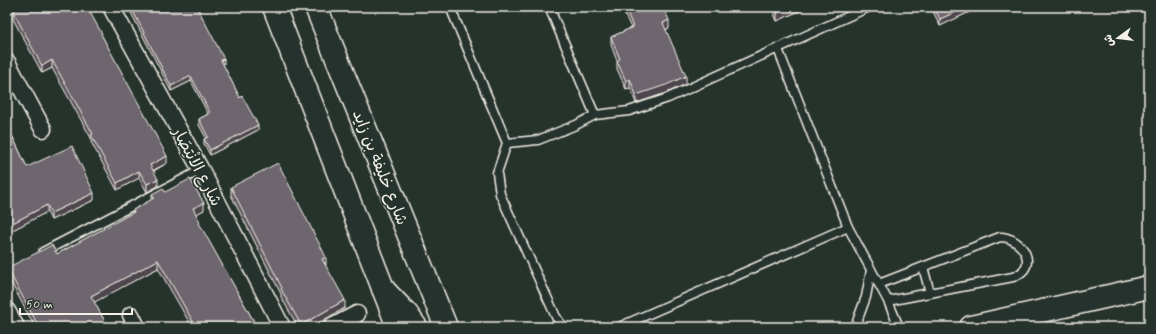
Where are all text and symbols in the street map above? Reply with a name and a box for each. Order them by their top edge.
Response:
north arrow [1098,18,1138,58]
text: ش [1101,33,1118,48]
street label: شارع خليفة بن زايد [347,107,412,228]
street label: شارع الانْتِصَار [167,123,226,210]
scale bar [20,290,132,316]
text: 50 m [26,297,53,313]

